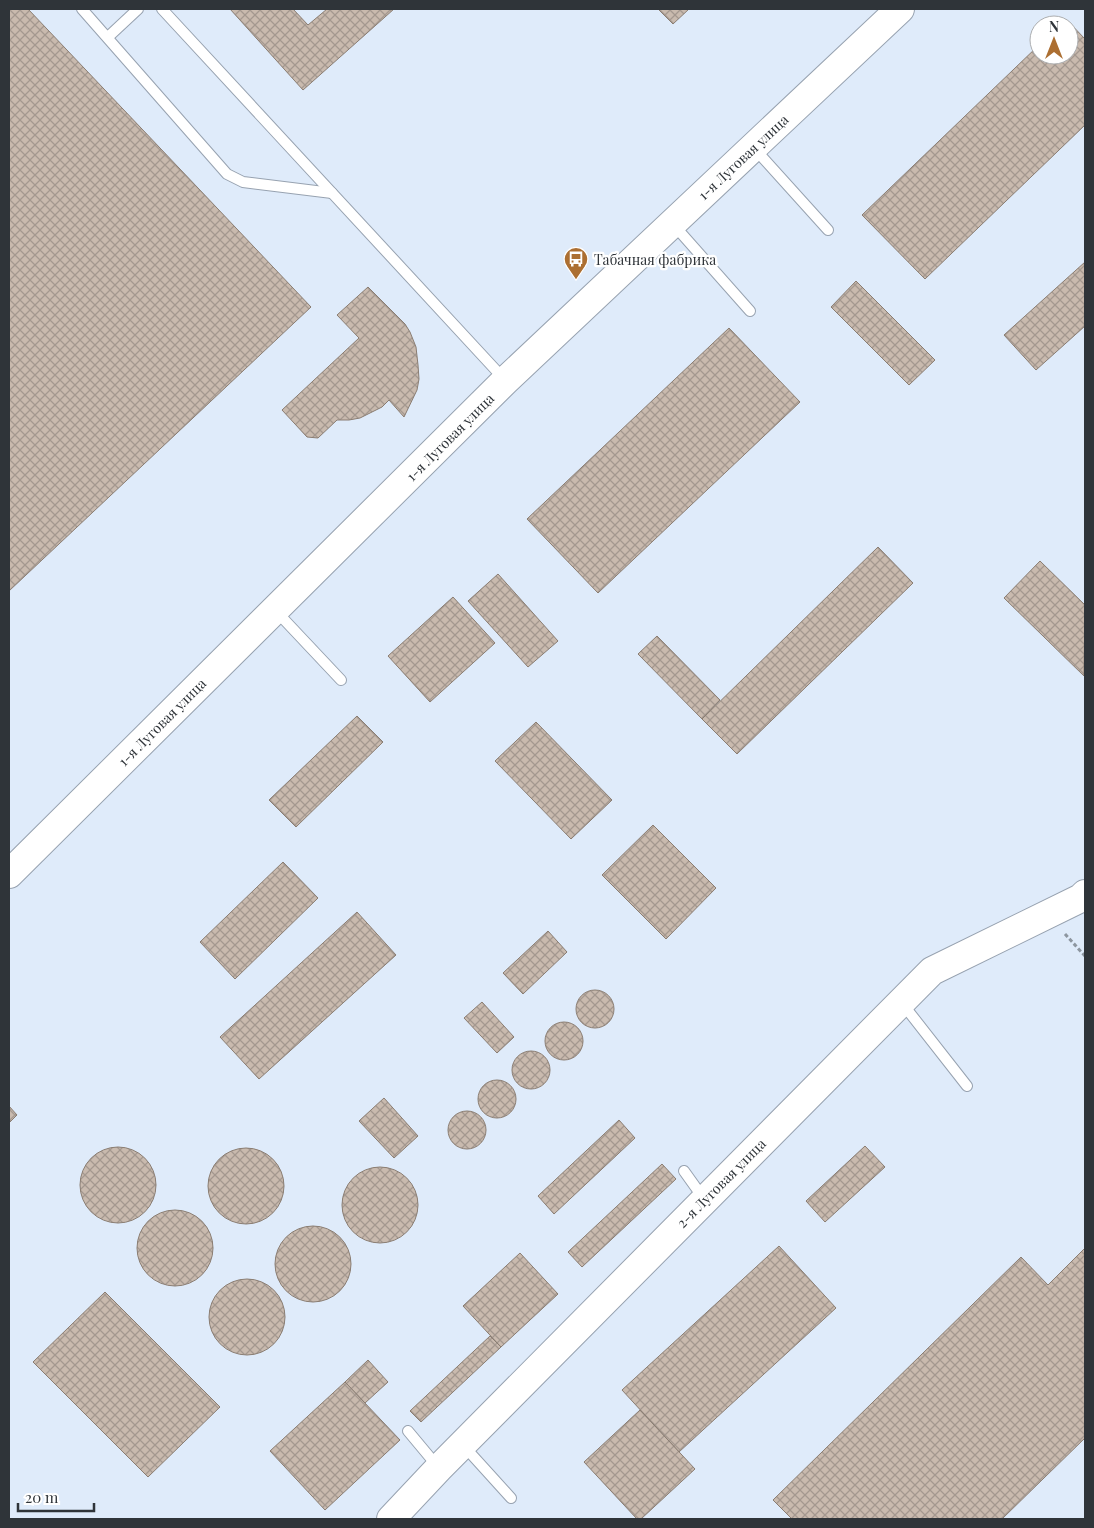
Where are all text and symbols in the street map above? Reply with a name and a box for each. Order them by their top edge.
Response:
north arrow [1029,15,1079,65]
text: N [1049,17,1059,36]
street label: 1-я Луговая улица [694,110,792,204]
bus stop icon: Табачная фабрика [563,246,589,280]
place label: Табачная фабрика [594,250,716,269]
street label: 1-я Луговая улица [402,389,498,485]
street label: 1-я Луговая улица [114,674,210,770]
street label: 2-я Луговая улица [672,1134,770,1232]
scale bar [18,1480,94,1512]
text: 20 m [25,1487,59,1507]

